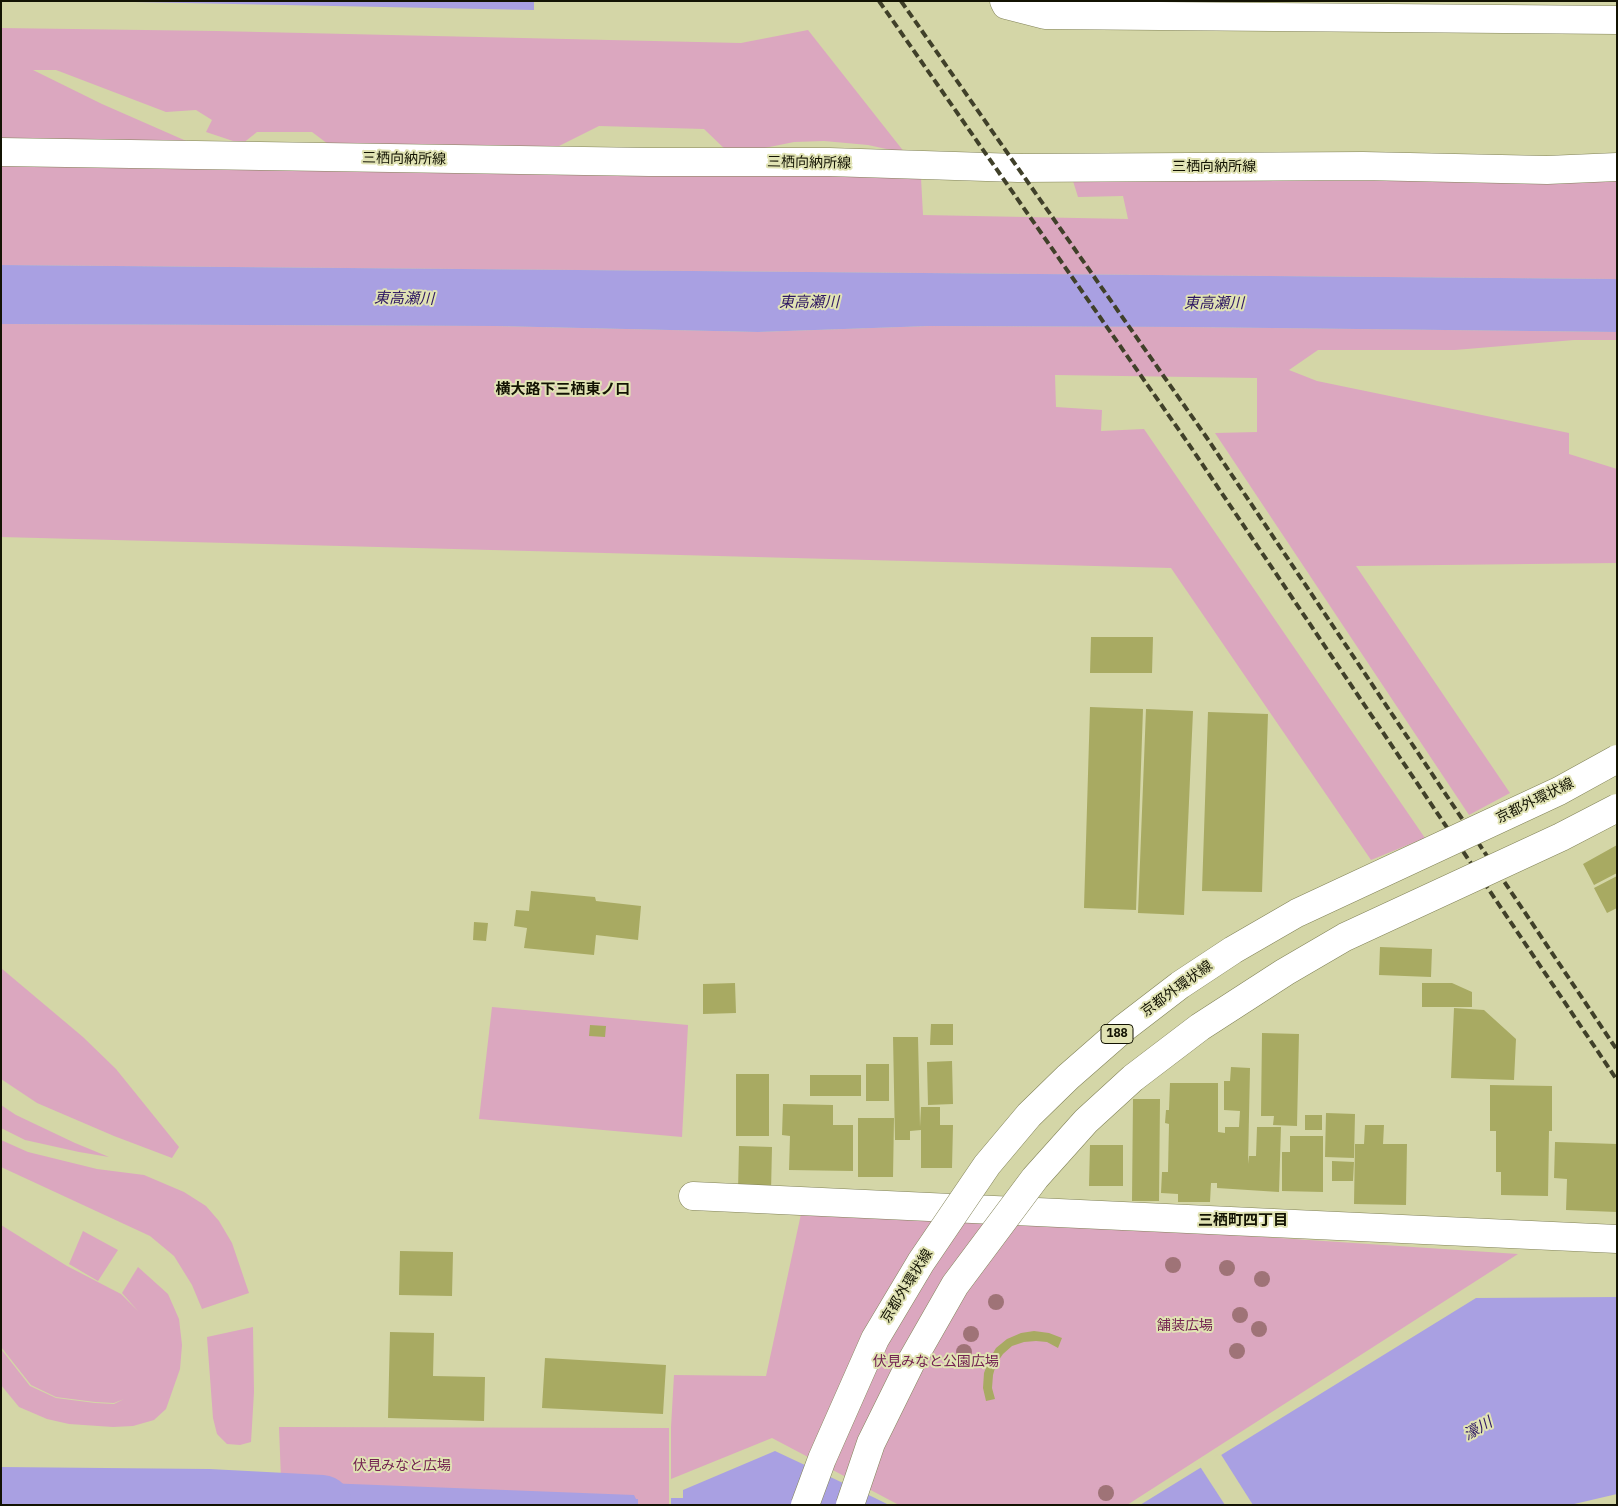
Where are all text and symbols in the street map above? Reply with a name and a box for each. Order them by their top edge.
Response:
street label: 三栖向納所線 [362,150,446,168]
street label: 三栖向納所線 [767,154,851,172]
street label: 三栖向納所線 [1172,159,1256,175]
water label: 東高瀬川 [374,289,434,309]
water label: 東高瀬川 [779,294,839,312]
water label: 東高瀬川 [1184,295,1244,313]
district label: 横大路下三栖東ノ口 [496,381,630,399]
street label: 京都外環状線 [1494,775,1576,827]
street label: 京都外環状線 [1138,958,1216,1020]
road number: 188 [1101,1024,1133,1044]
district label: 三栖町四丁目 [1198,1212,1288,1230]
street label: 京都外環状線 [878,1246,936,1326]
park label: 舗装広場 [1157,1318,1213,1334]
park label: 伏見みなと公園広場 [873,1354,999,1370]
water label: 濠川 [1461,1414,1495,1444]
park label: 伏見みなと広場 [353,1458,451,1474]

